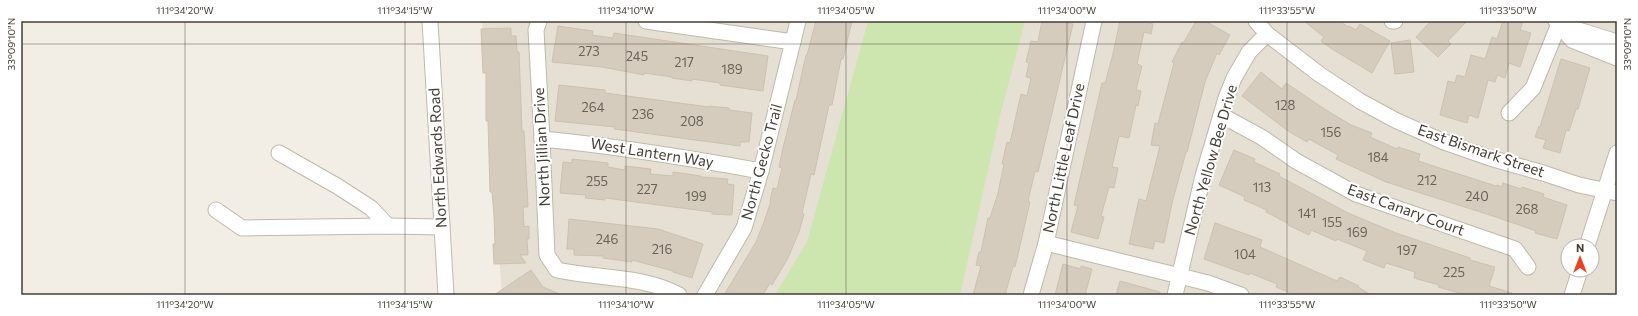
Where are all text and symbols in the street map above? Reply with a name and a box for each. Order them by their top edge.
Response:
text: 111°34'20"W [156,4,214,16]
text: 111°34'15"W [377,4,433,16]
text: 111°34'10"W [598,4,654,16]
text: 111°34'05"W [817,4,875,16]
text: 111°34'00"W [1038,4,1096,16]
text: 111°33'55"W [1259,4,1315,16]
text: 111°33'50"W [1479,4,1537,16]
text: 33°09'10"N [5,18,17,70]
text: 33°09'10"N [1621,18,1633,70]
house number: 273 [578,43,600,59]
house number: 245 [626,48,648,64]
house number: 217 [674,54,694,70]
house number: 189 [721,61,743,77]
street label: North Little Leaf Drive [1038,81,1088,234]
street label: North Yellow Bee Drive [1180,82,1240,237]
street label: North Jillian Drive [529,87,553,207]
street label: North Edwards Road [424,88,450,229]
house number: 128 [1275,97,1295,113]
house number: 264 [582,99,605,115]
street label: North Gecko Trail [737,102,785,222]
house number: 236 [632,106,654,122]
house number: 208 [680,113,704,129]
street label: East Bismark Street [1415,120,1547,180]
house number: 156 [1321,124,1342,140]
street label: West Lantern Way [589,133,715,171]
house number: 184 [1367,149,1389,165]
house number: 212 [1417,172,1437,188]
house number: 255 [586,173,608,189]
house number: 113 [1253,179,1271,195]
street label: East Canary Court [1345,179,1467,239]
house number: 227 [636,181,658,197]
house number: 199 [685,188,707,204]
house number: 240 [1465,188,1489,204]
house number: 268 [1516,201,1539,217]
house number: 141 [1298,205,1316,221]
house number: 155 [1322,214,1342,230]
house number: 169 [1346,224,1368,240]
house number: 246 [596,231,618,247]
north arrow [1560,238,1600,278]
house number: 216 [652,241,672,257]
text: N [1576,241,1584,254]
house number: 197 [1397,242,1417,258]
house number: 104 [1234,246,1256,262]
house number: 225 [1443,264,1465,280]
text: 111°34'20"W [156,298,214,310]
text: 111°34'15"W [377,298,433,310]
text: 111°34'10"W [598,298,654,310]
text: 111°34'05"W [817,298,875,310]
text: 111°34'00"W [1038,298,1096,310]
text: 111°33'55"W [1259,298,1315,310]
text: 111°33'50"W [1479,298,1537,310]

